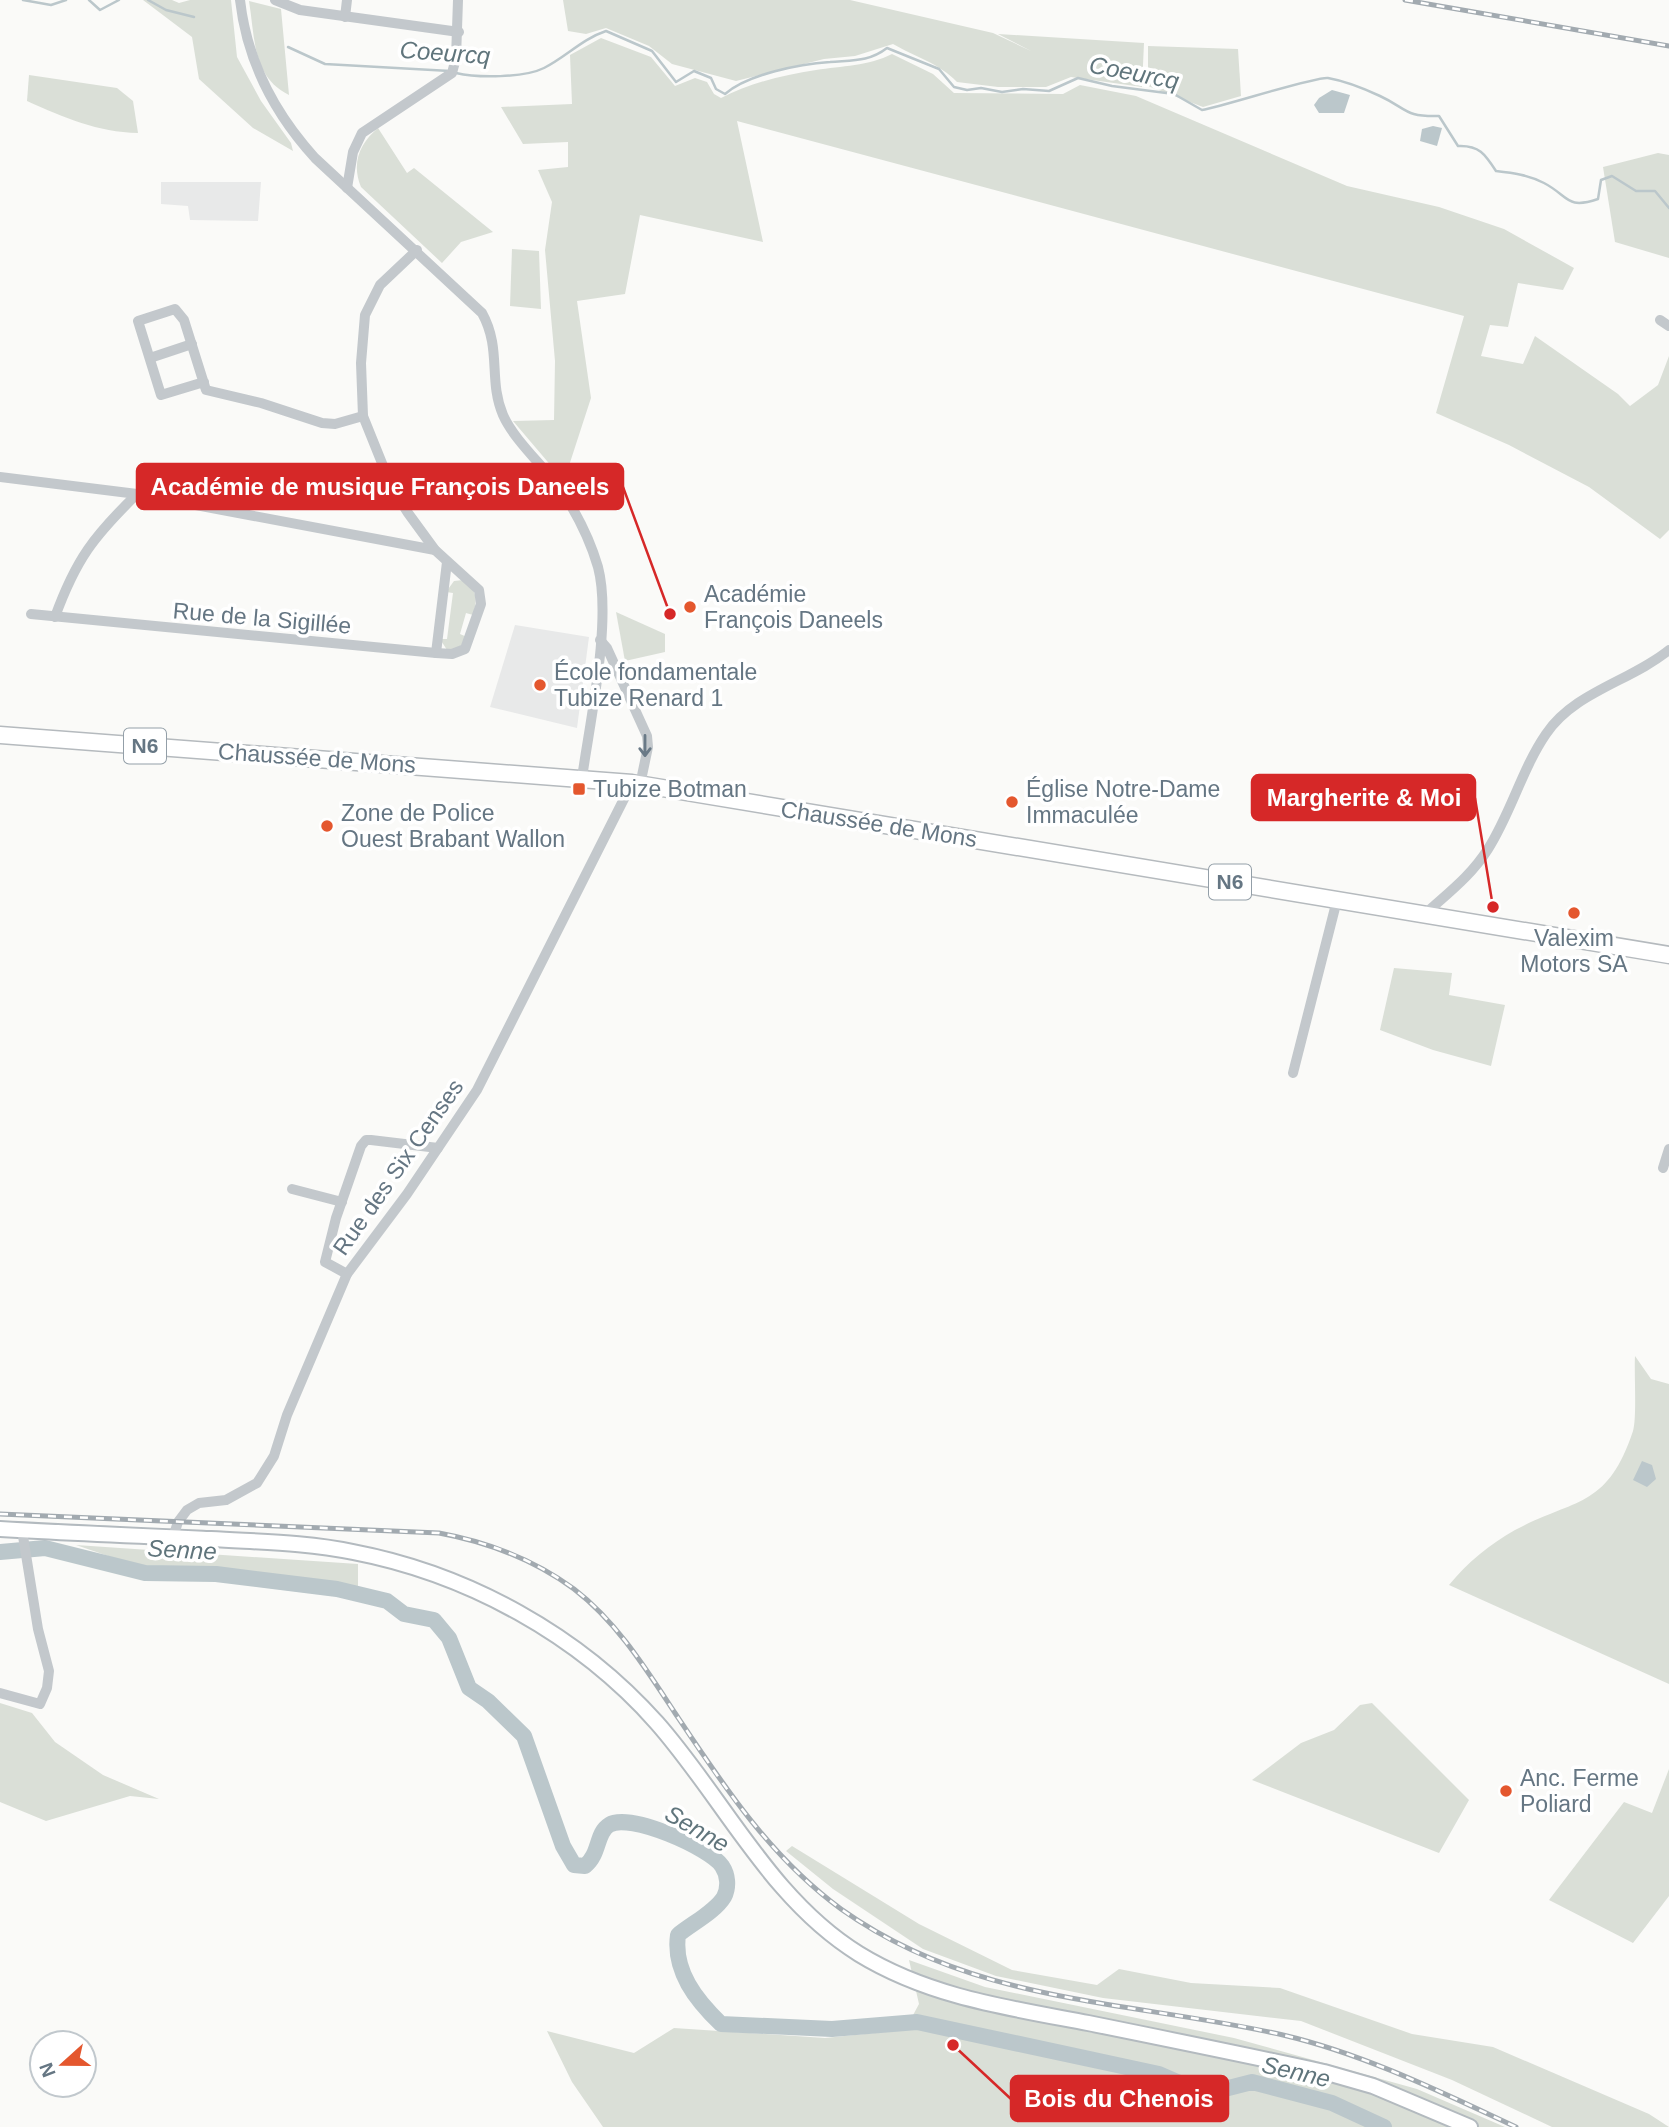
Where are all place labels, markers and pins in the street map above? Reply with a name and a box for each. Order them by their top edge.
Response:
callout: Académie de musique François Daneels [137,464,623,509]
place label: Académie François Daneels [704,581,883,633]
marker: Académie François Daneels [682,599,698,615]
place label: École fondamentale Tubize Renard 1 [554,659,757,711]
marker: École fondamentale Tubize Renard 1 [532,677,548,693]
callout: Margherite & Moi [1252,775,1475,820]
place label: Tubize Botman [593,776,747,802]
place label: Église Notre-Dame Immaculée [1026,776,1220,828]
marker: Tubize Botman [571,781,587,797]
marker: Église Notre-Dame Immaculée [1004,794,1020,810]
place label: Zone de Police Ouest Brabant Wallon [341,800,565,852]
marker: Zone de Police Ouest Brabant Wallon [319,818,335,834]
marker: Valexim Motors SA [1566,905,1582,921]
place label: Valexim Motors SA [1520,925,1628,977]
place label: Anc. Ferme Poliard [1520,1765,1639,1817]
marker: Anc. Ferme Poliard [1498,1783,1514,1799]
callout: Bois du Chenois [1011,2076,1228,2121]

